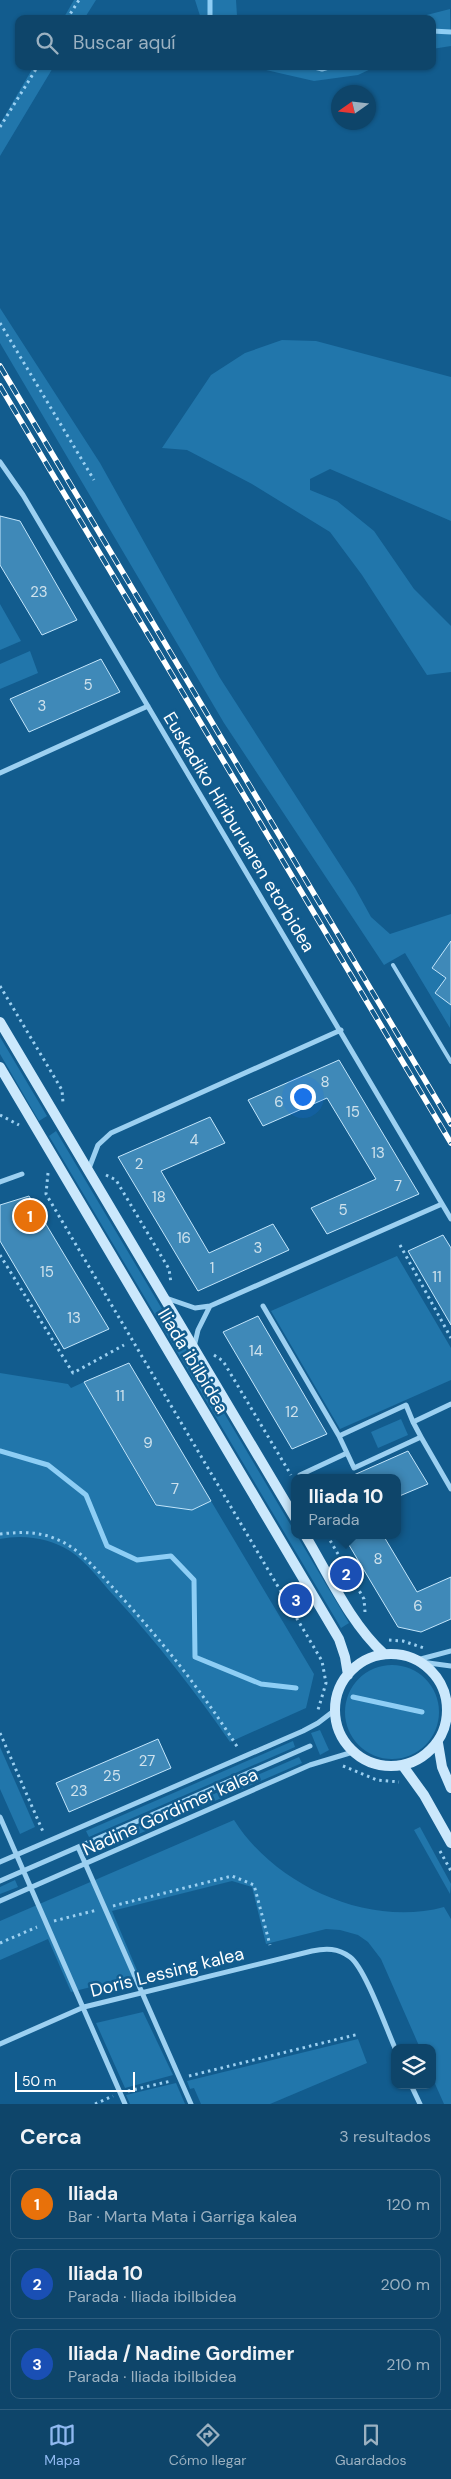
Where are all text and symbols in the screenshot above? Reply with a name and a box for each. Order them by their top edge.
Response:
search box [15,15,436,70]
icon: search [33,29,61,57]
text: Buscar aquí [73,30,176,55]
north arrow [331,85,376,130]
house number: 23 [30,582,48,602]
house number: 5 [83,675,93,695]
house number: 3 [38,696,46,716]
street label: Euskadiko Hiriburuaren etorbidea [158,707,320,957]
house number: 8 [320,1072,330,1092]
your location [290,1084,316,1110]
house number: 6 [274,1092,284,1112]
house number: 15 [346,1102,360,1122]
house number: 4 [189,1130,199,1150]
house number: 13 [371,1143,385,1163]
house number: 2 [135,1154,143,1174]
house number: 7 [394,1176,402,1196]
house number: 18 [152,1187,166,1207]
pin: 1 [14,1197,46,1235]
house number: 5 [338,1200,348,1220]
house number: 16 [177,1228,191,1248]
house number: 3 [254,1238,262,1258]
house number: 1 [210,1258,214,1278]
house number: 15 [40,1262,54,1282]
house number: 11 [432,1267,442,1287]
street label: Iliada ibilbidea [152,1304,234,1418]
house number: 13 [67,1308,81,1328]
house number: 14 [249,1341,263,1361]
house number: 11 [115,1386,125,1406]
house number: 12 [285,1402,299,1422]
house number: 9 [143,1433,153,1453]
popup [291,1474,401,1539]
house number: 7 [171,1479,179,1499]
text: Iliada 10 [309,1484,383,1509]
text: Parada [309,1509,360,1530]
house number: 8 [373,1549,383,1569]
pin: 2 [330,1555,362,1593]
pin: 3 [280,1581,312,1619]
house number: 6 [413,1596,423,1616]
house number: 27 [139,1751,155,1771]
street label: Nadine Gordimer kalea [78,1762,262,1862]
house number: 25 [103,1766,121,1786]
house number: 23 [70,1781,88,1801]
street label: Doris Lessing kalea [88,1941,246,2003]
map controls [391,2044,436,2089]
button: layers [391,2044,436,2089]
scale bar [15,2069,135,2092]
text: 50 m [22,2072,56,2090]
text: Cerca [20,2123,82,2151]
text: 3 resultados [339,2126,431,2147]
text: Iliada [68,2181,118,2206]
text: 1 [34,2194,40,2215]
text: 120 m [386,2194,430,2215]
text: Bar · Marta Mata i Garriga kalea [68,2206,297,2227]
text: Iliada 10 [68,2261,143,2286]
text: 2 [32,2274,42,2295]
text: 200 m [381,2274,430,2295]
text: Parada · Iliada ibilbidea [68,2286,236,2307]
text: Iliada / Nadine Gordimer [68,2341,294,2366]
text: 3 [32,2354,42,2375]
text: 210 m [386,2354,430,2375]
text: Parada · Iliada ibilbidea [68,2366,236,2387]
tab: Mapa [44,2421,80,2469]
tab: Cómo llegar [169,2421,246,2469]
tab: Guardados [335,2421,407,2469]

